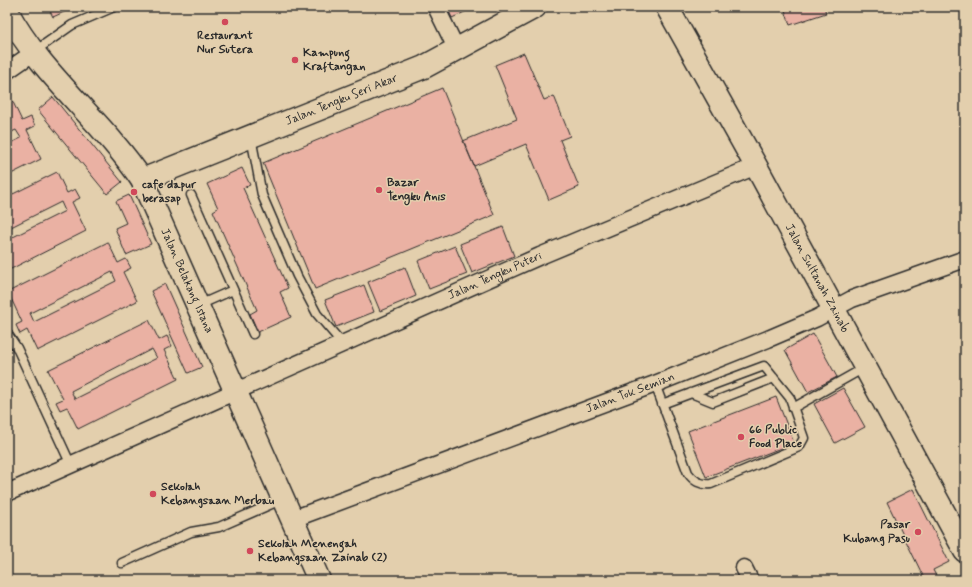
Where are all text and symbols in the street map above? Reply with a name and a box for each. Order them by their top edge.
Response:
marker: Restaurant Nur Sutera [220,17,230,27]
place label: Restaurant Nur Sutera [197,28,253,58]
place label: Kampung Kraftangan [303,45,366,76]
marker: Kampung Kraftangan [290,55,300,65]
street label: Jalan Tengku Seri Akar [283,70,400,130]
place label: Bazar Tengku Anis [387,175,446,206]
place label: cafe dapur berasap [142,177,197,207]
marker: Bazar Tengku Anis [374,185,384,195]
marker: cafe dapur berasap [129,187,139,197]
street label: Jalan Sultanah Zainab [781,221,853,335]
street label: Jalan Belakang Istana [156,226,217,336]
street label: Jalan Tengku Puteri [445,248,545,304]
street label: Jalan Tok Semian [584,369,677,417]
place label: 66 Public Food Place [749,422,803,452]
marker: 66 Public Food Place [736,432,746,442]
place label: Sekolah Kebangsaan Merbau [161,479,275,509]
marker: Sekolah Kebangsaan Merbau [148,489,158,499]
place label: Pasar Kubang Pasu [843,517,910,547]
marker: Pasar Kubang Pasu [913,527,923,537]
place label: Sekolah Menengah Kebangsaan Zainab (2) [258,536,388,566]
marker: Sekolah Menengah Kebangsaan Zainab (2) [245,546,255,556]

